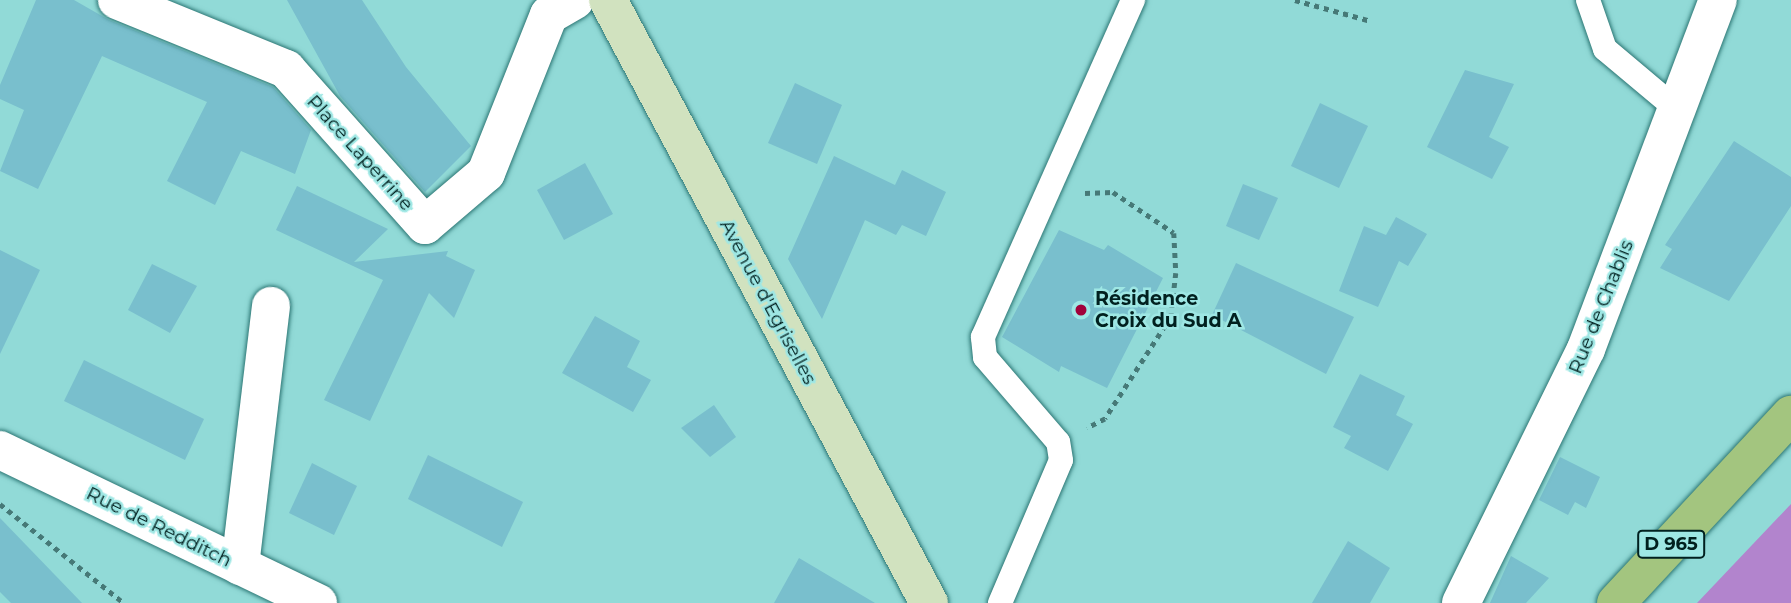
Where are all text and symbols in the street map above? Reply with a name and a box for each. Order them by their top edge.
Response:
street label: Place Laperrine [302,90,418,216]
street label: Avenue d'Egriselles [715,216,821,388]
street label: Rue de Chablis [1564,237,1638,377]
place label: Résidence Croix du Sud A [1095,288,1241,332]
marker: Résidence Croix du Sud A [1073,302,1089,318]
street label: Rue de Redditch [83,482,235,572]
road number: D 965 [1636,530,1706,558]

